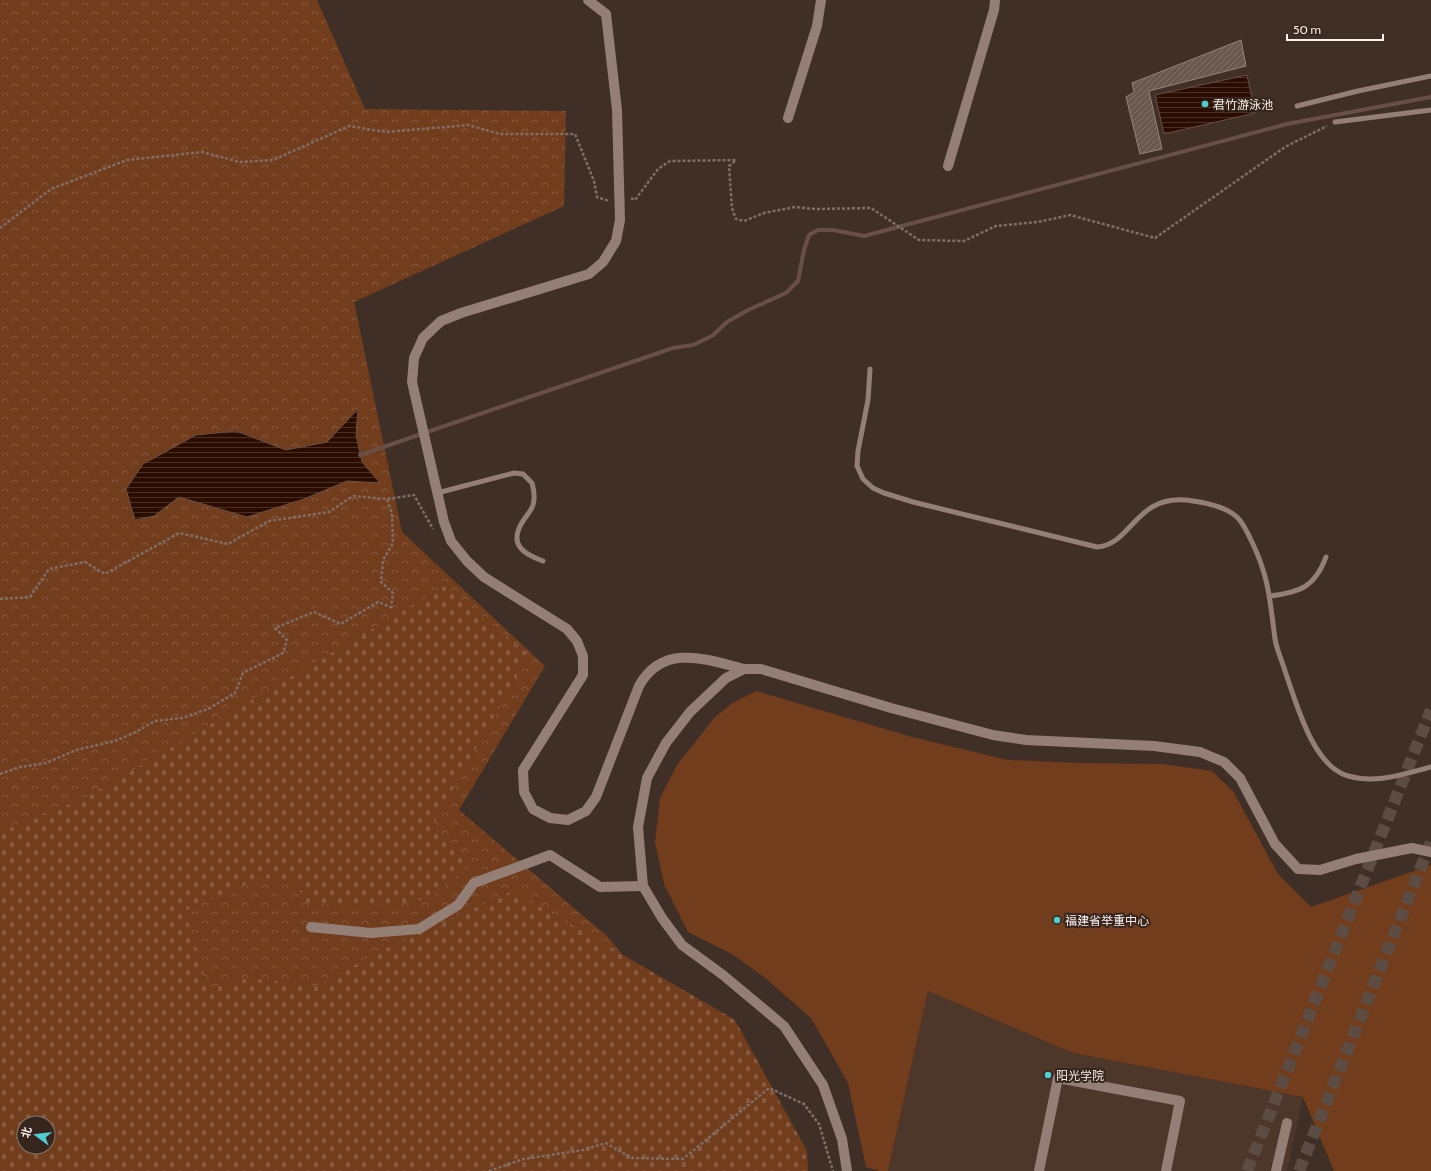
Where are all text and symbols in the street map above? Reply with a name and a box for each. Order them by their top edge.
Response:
scale bar [1287,16,1383,42]
text: 50 m [1293,22,1321,37]
place label: 君竹游泳池 [1213,97,1273,112]
marker: 君竹游泳池 [1200,99,1210,109]
place label: 福建省举重中心 [1065,913,1149,928]
marker: 福建省举重中心 [1052,915,1062,925]
place label: 阳光学院 [1056,1068,1104,1083]
marker: 阳光学院 [1043,1070,1053,1080]
north arrow [16,1115,56,1155]
text: 北 [18,1125,35,1140]

